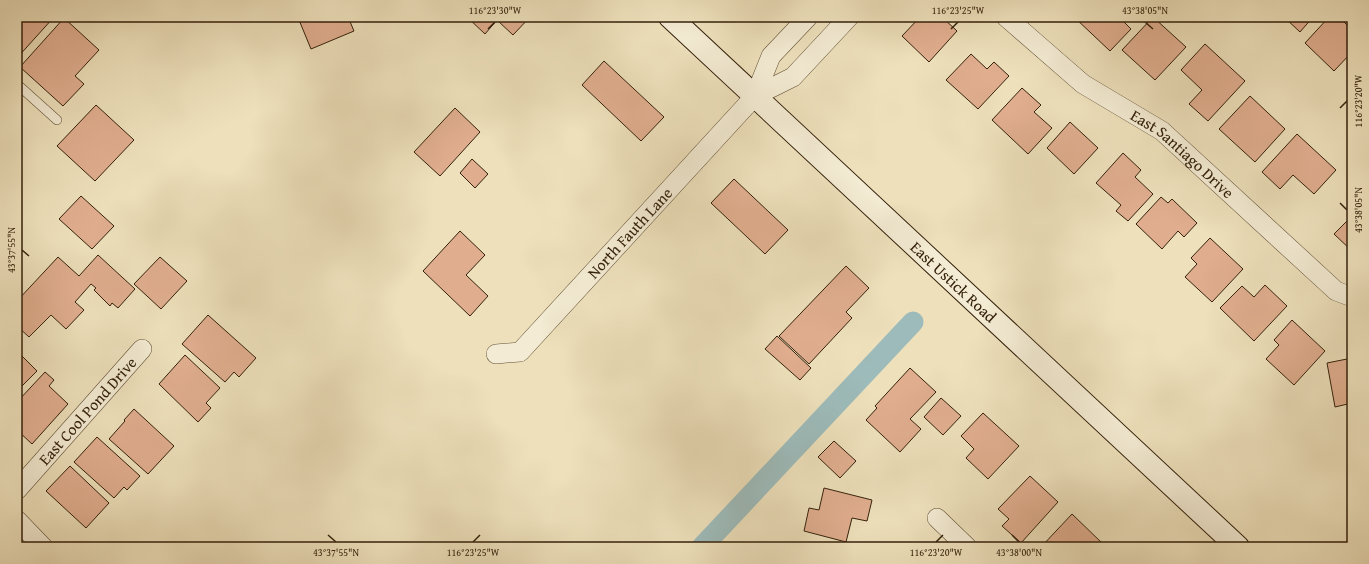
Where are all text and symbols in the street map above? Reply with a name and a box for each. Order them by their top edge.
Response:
text: 116°23'30"W [469,3,522,18]
text: 116°23'25"W [932,3,985,18]
text: 43°38'05"N [1122,3,1168,18]
text: 116°23'20"W [1351,74,1366,127]
street label: East Santiago Drive [1126,103,1240,204]
street label: North Fauth Lane [581,182,678,284]
text: 43°38'05"N [1351,187,1366,233]
text: 43°37'55"N [4,227,19,273]
street label: East Ustick Road [905,235,1003,328]
street label: East Cool Pond Drive [33,351,142,470]
text: 43°37'55"N [313,545,359,560]
text: 116°23'25"W [447,545,500,560]
text: 116°23'20"W [910,545,963,560]
text: 43°38'00"N [996,545,1042,560]

